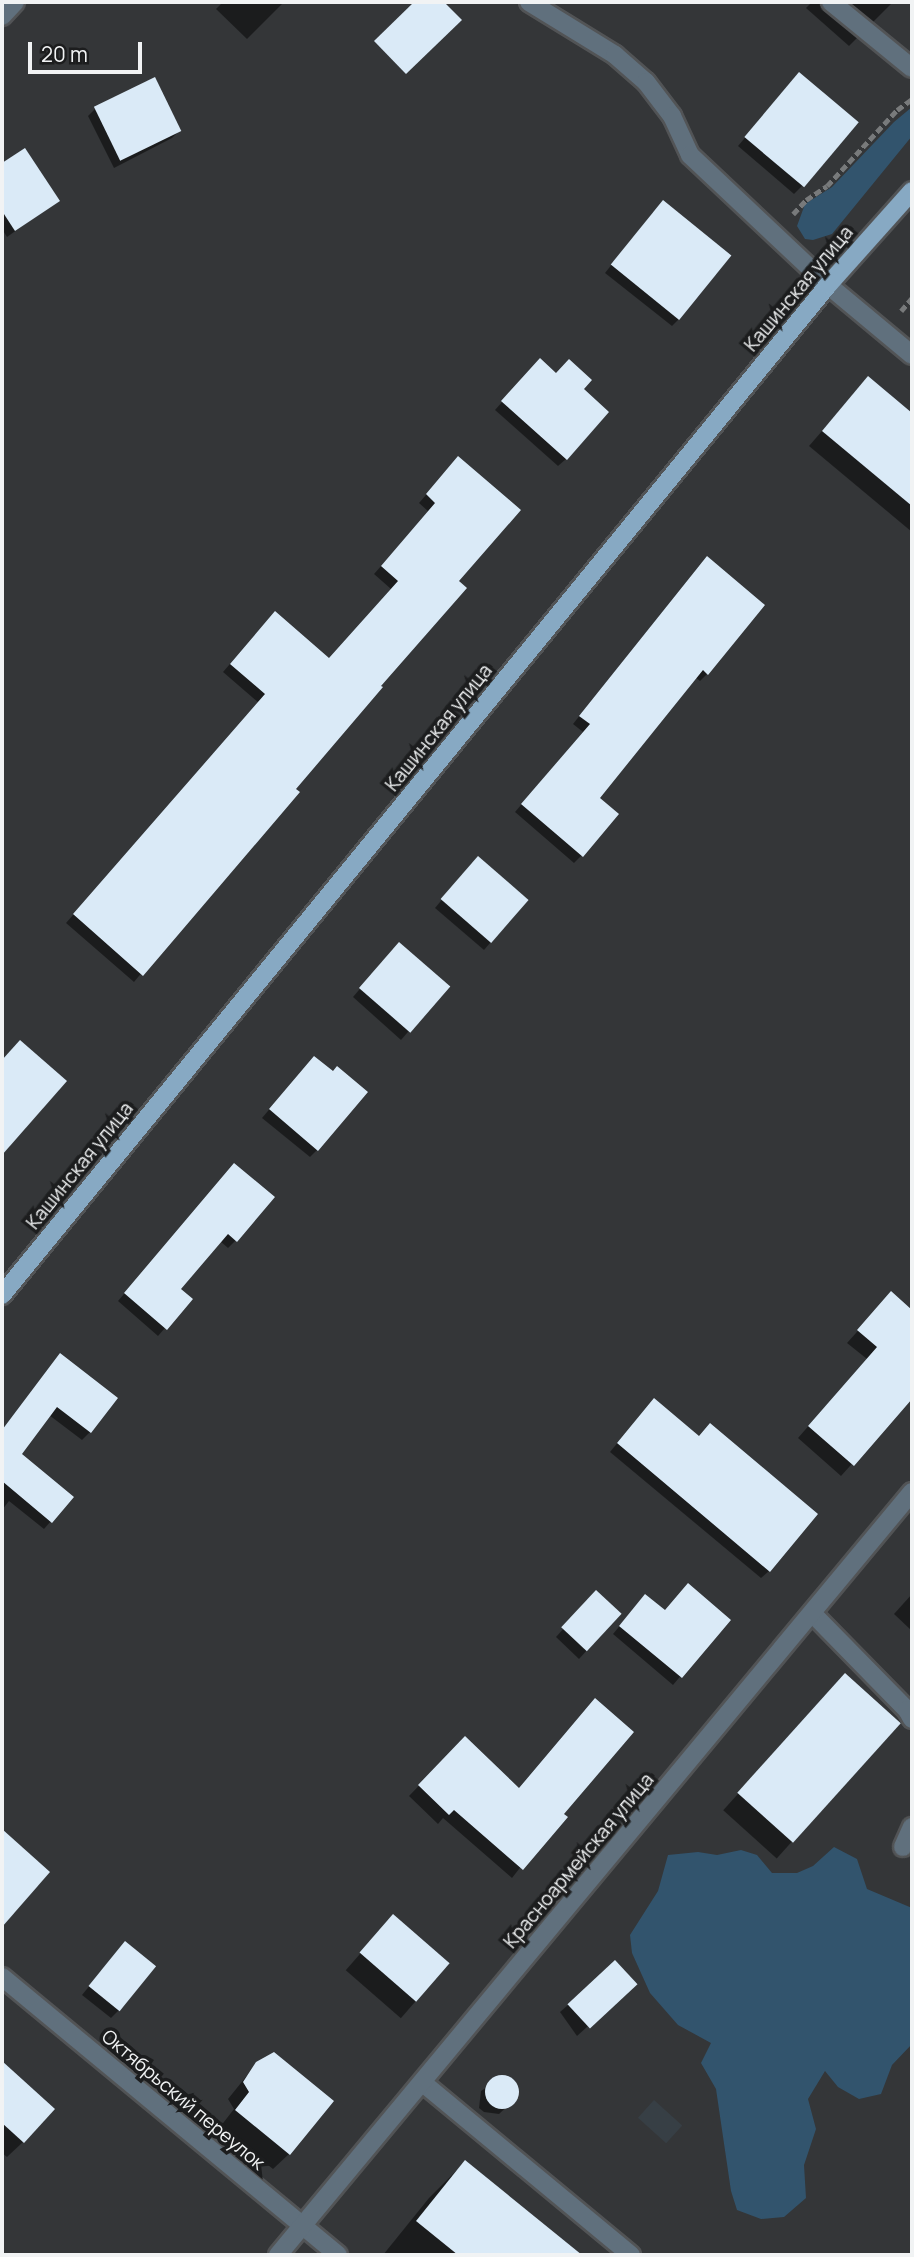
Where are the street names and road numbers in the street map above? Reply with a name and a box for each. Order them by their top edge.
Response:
street label: Кашинская улица [740,222,858,356]
street label: Кашинская улица [381,660,497,796]
street label: Кашинская улица [22,1098,138,1234]
street label: Красноармейская улица [499,1769,659,1953]
street label: Октябрьский переулок [97,2025,269,2175]

